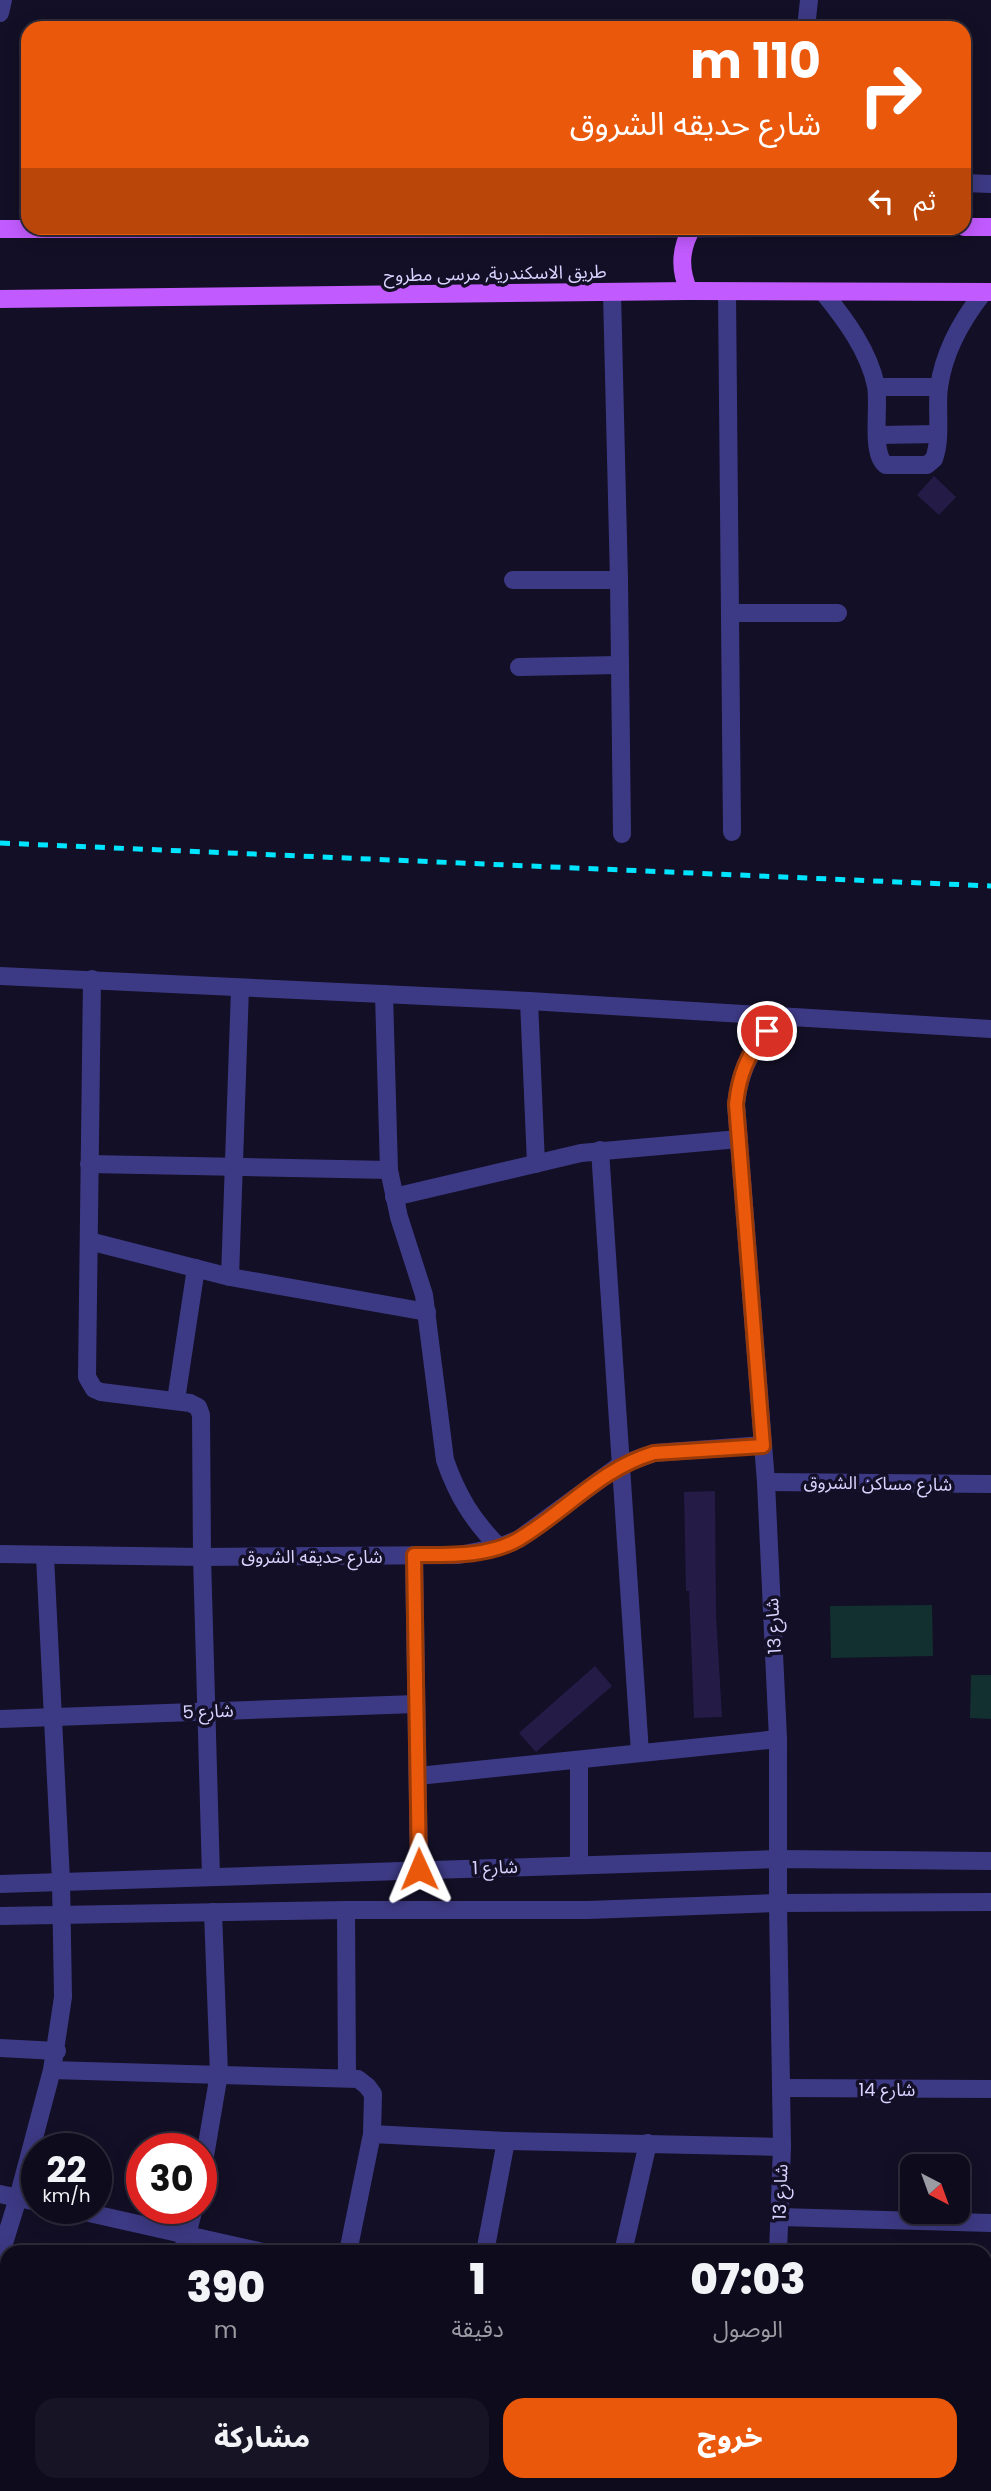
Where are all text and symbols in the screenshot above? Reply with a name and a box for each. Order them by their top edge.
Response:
text: 110 m [690,27,821,95]
icon: right [845,49,936,140]
text: شارع حديقه الشروق [570,101,821,146]
icon: left [862,182,900,220]
text: ثم [914,183,936,219]
street label: طريق الاسكندرية, مرسى مطروح [383,259,607,288]
pin [737,1001,797,1061]
icon: arrive [748,1012,786,1050]
street label: شارع مساكن الشروق [803,1469,953,1499]
street label: شارع حديقه الشروق [241,1544,383,1571]
street label: شارع 13 [759,1597,789,1655]
street label: شارع 5 [182,1698,234,1726]
position arrow [382,1832,456,1906]
street label: شارع 1 [472,1854,518,1882]
street label: شارع 14 [859,2077,915,2104]
speed limit sign: 30 [126,2133,217,2224]
text: 22 [47,2145,86,2194]
north arrow [900,2154,970,2224]
map controls [900,2154,970,2224]
street label: شارع 13 [767,2163,795,2221]
text: km/h [43,2183,90,2208]
text: 1 [469,2250,486,2309]
text: 07:03 [690,2250,806,2309]
text: 390 [186,2258,265,2317]
text: دقيقة [451,2313,504,2345]
text: الوصول [713,2313,783,2345]
text: m [214,2314,238,2346]
button: مشاركة [35,2398,489,2478]
button: خروج [503,2398,957,2478]

